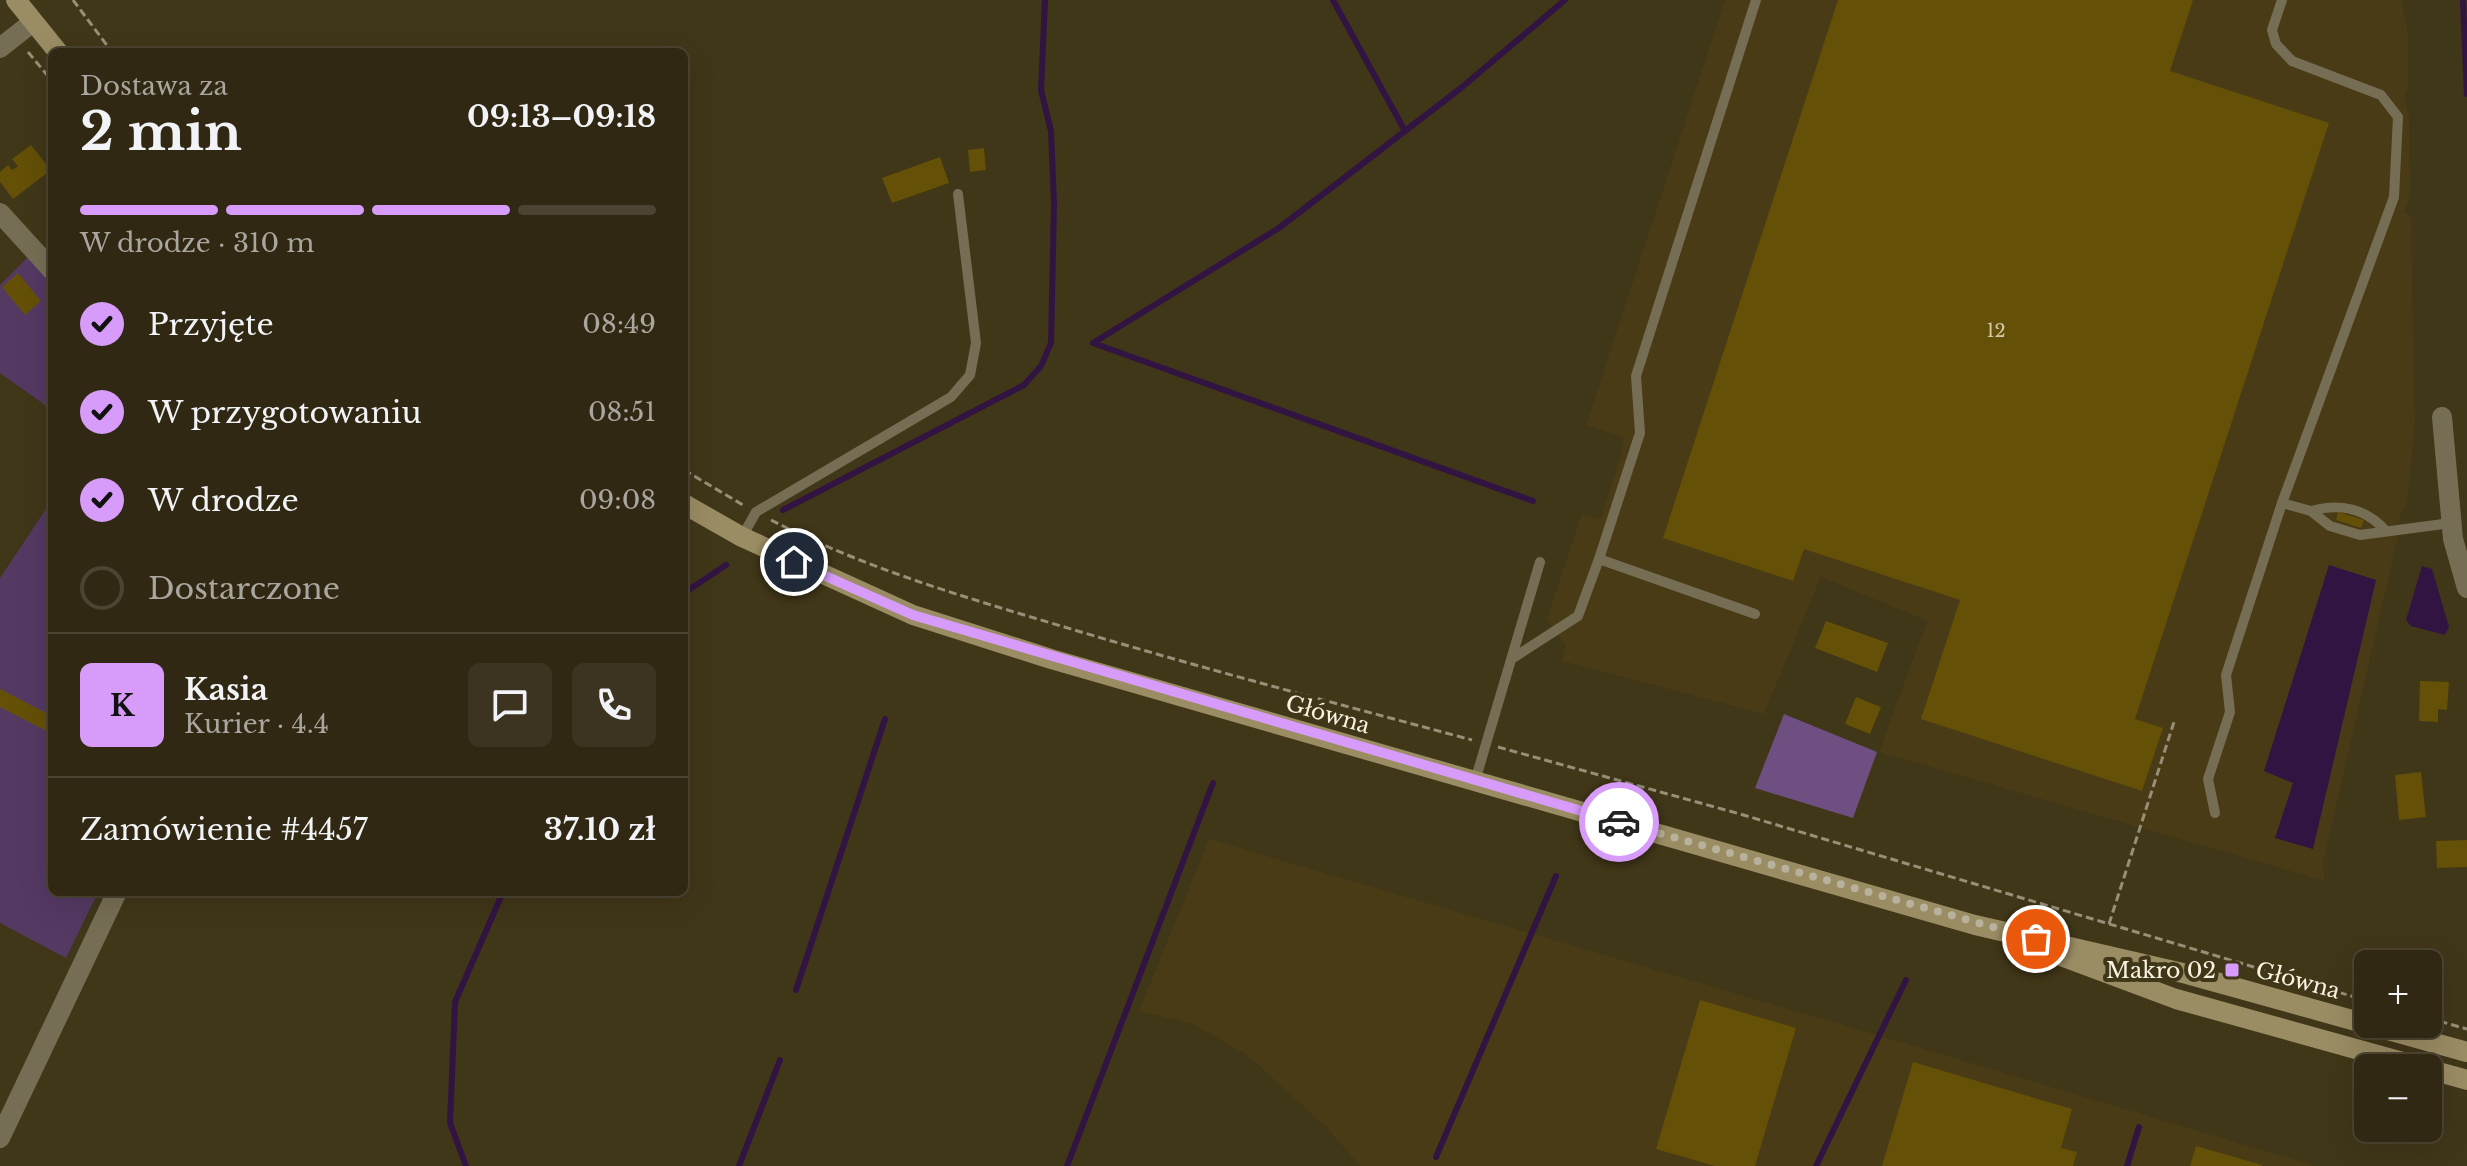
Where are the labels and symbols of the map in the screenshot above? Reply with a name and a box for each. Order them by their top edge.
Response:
house number: 12 [1986,320,2006,342]
pin [760,528,828,596]
street label: Główna [1283,690,1374,740]
courier [1579,782,1659,862]
pin [2002,905,2070,973]
street label: Główna [2253,956,2344,1005]
place label: Makro 02 [2106,957,2216,984]
marker: Makro 02 [2223,961,2241,979]

